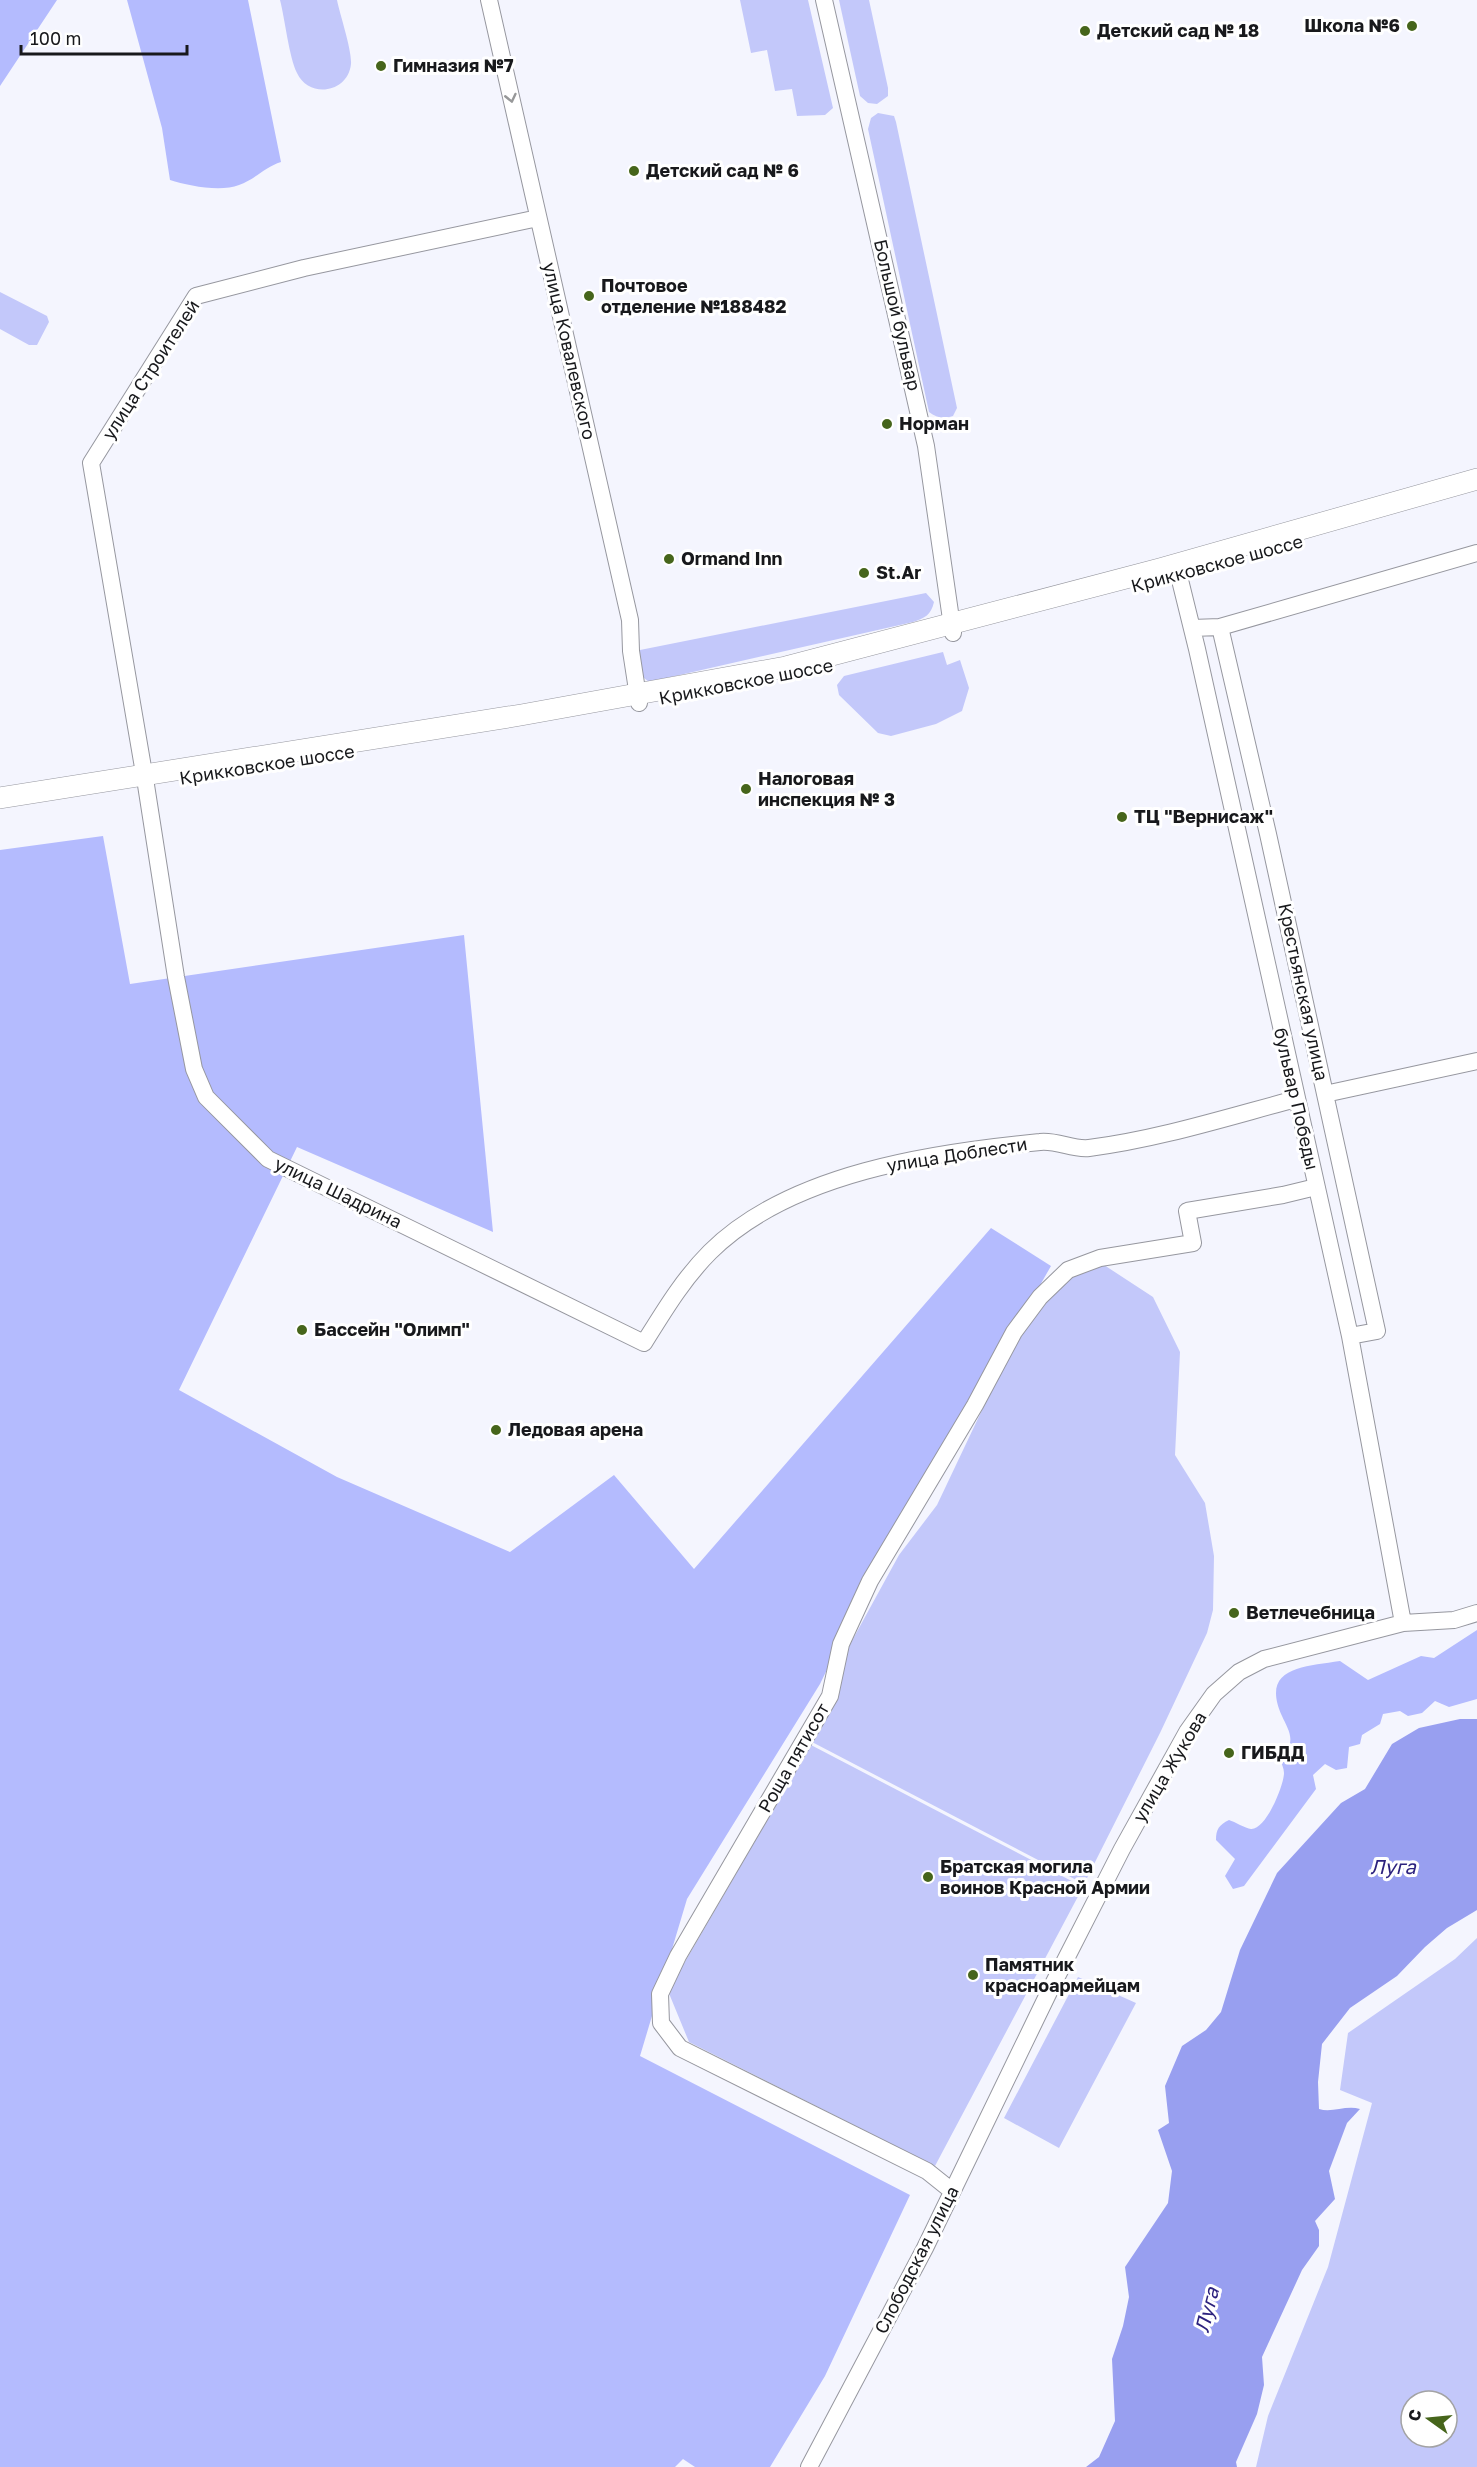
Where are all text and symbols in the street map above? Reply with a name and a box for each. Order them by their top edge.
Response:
place label: Школа №6 [1304,14,1400,36]
scale bar [21,18,188,56]
place label: Детский сад № 18 [1097,19,1259,41]
marker: Школа №6 [1405,19,1419,33]
marker: Детский сад № 18 [1078,24,1092,38]
text: 100 m [30,27,81,49]
place label: Гимназия №7 [393,54,514,76]
marker: Гимназия №7 [374,59,388,73]
one-way arrow [504,93,517,103]
place label: Детский сад № 6 [646,159,799,181]
marker: Детский сад № 6 [627,164,641,178]
street label: Большой бульвар [870,237,926,393]
street label: улица Ковалевского [539,260,601,442]
place label: Почтовое отделение №188482 [601,274,786,317]
marker: Почтовое отделение №188482 [582,289,596,303]
street label: улица Строителей [97,296,204,443]
place label: Норман [899,412,969,434]
marker: Норман [880,417,894,431]
street label: Крикковское шоссе [1128,530,1305,597]
place label: Ormand Inn [681,547,783,569]
marker: Ormand Inn [662,552,676,566]
place label: St.Ar [876,561,921,583]
marker: St.Ar [857,566,871,580]
street label: Крикковское шоссе [657,653,835,709]
street label: Крикковское шоссе [178,739,356,789]
place label: Налоговая инспекция № 3 [758,767,895,810]
marker: Налоговая инспекция № 3 [739,782,753,796]
place label: ТЦ "Вернисаж" [1134,805,1273,827]
marker: ТЦ "Вернисаж" [1115,810,1129,824]
street label: Крестьянская улица [1274,901,1334,1083]
street label: бульвар Победы [1270,1026,1324,1172]
street label: улица Доблести [885,1132,1029,1176]
street label: улица Шадрина [271,1152,406,1232]
place label: Бассейн "Олимп" [314,1318,470,1340]
marker: Бассейн "Олимп" [295,1323,309,1337]
place label: Ледовая арена [508,1418,643,1440]
marker: Ледовая арена [489,1423,503,1437]
place label: Ветлечебница [1246,1601,1375,1623]
marker: Ветлечебница [1227,1606,1241,1620]
street label: Роща пятисот [753,1699,833,1816]
street label: улица Жукова [1128,1707,1211,1826]
place label: ГИБДД [1241,1741,1305,1763]
marker: ГИБДД [1222,1746,1236,1760]
water label: Луга [1370,1854,1416,1879]
place label: Братская могила воинов Красной Армии [940,1855,1150,1898]
marker: Братская могила воинов Красной Армии [921,1870,935,1884]
place label: Памятник красноармейцам [985,1953,1140,1996]
marker: Памятник красноармейцам [966,1968,980,1982]
street label: Слободская улица [869,2182,963,2337]
water label: Луга [1189,2284,1224,2335]
north arrow [1399,2389,1459,2449]
text: С [1403,2407,1426,2423]

